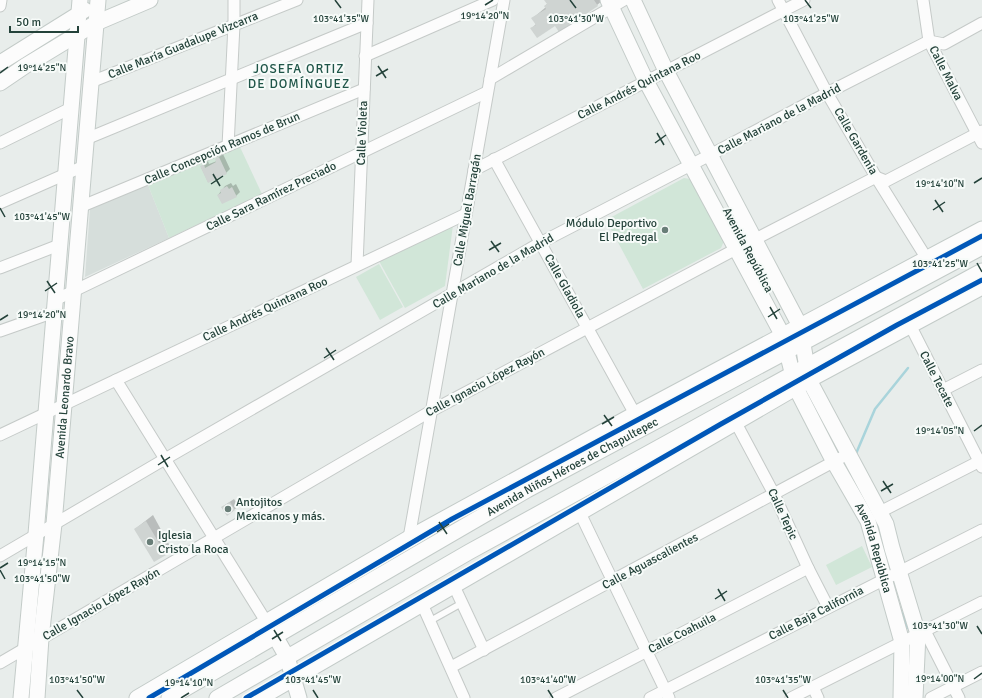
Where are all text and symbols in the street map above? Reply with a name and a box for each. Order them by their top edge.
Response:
scale bar [10,8,78,34]
street label: Calle María Guadalupe Vizcarra [106,8,260,83]
text: 19°14'20"N [461,10,509,22]
text: 103°41'35"W [313,13,369,25]
text: 103°41'30"W [548,13,604,25]
text: 103°41'25"W [783,13,839,25]
text: 50 m [16,15,41,30]
street label: Calle Malva [925,43,966,103]
street label: Calle Andrés Quintana Roo [575,48,703,123]
district label: JOSEFA ORTIZ DE DOMÍNGUEZ [248,61,350,92]
text: 19°14'25"N [18,62,66,74]
street label: Calle Mariano de la Madrid [715,81,843,158]
street label: Calle Violeta [354,100,371,166]
street label: Calle Gardenia [830,105,881,177]
street label: Calle Concepción Ramos de Brun [142,109,302,188]
street label: Calle Miguel Barragán [450,153,485,267]
street label: Calle Sara Ramírez Preciado [204,158,339,235]
text: 19°14'10"N [916,178,964,190]
street label: Avenida República [719,205,776,295]
text: 103°41'45"W [14,211,70,223]
place label: Módulo Deportivo El Pedregal [566,216,657,245]
marker: Módulo Deportivo El Pedregal [660,225,670,235]
street label: Calle Mariano de la Madrid [430,231,557,312]
street label: Calle Gladiola [541,251,588,321]
text: 103°41'25"W [912,258,968,270]
street label: Calle Andrés Quintana Roo [200,274,330,345]
text: 19°14'20"N [18,309,66,321]
street label: Avenida Leonardo Bravo [53,336,78,459]
street label: Calle Ignacio López Rayón [423,345,547,420]
street label: Calle Tecate [916,349,957,410]
street label: Avenida Niños Héroes de Chapultepec [484,414,661,520]
text: 19°14'05"N [916,425,964,437]
street label: Calle Tepic [764,486,801,543]
place label: Antojitos Mexicanos y más. [236,495,325,524]
street label: Avenida República [851,500,895,595]
marker: Antojitos Mexicanos y más. [223,504,233,514]
place label: Iglesia Cristo la Roca [158,528,229,557]
street label: Calle Aguascalientes [600,530,701,593]
marker: Iglesia Cristo la Roca [145,537,155,547]
text: 19°14'15"N [18,557,66,569]
street label: Calle Ignacio López Rayón [40,565,163,644]
text: 103°41'50"W [14,573,70,585]
street label: Calle Baja California [766,583,866,644]
street label: Calle Coahuila [646,610,719,657]
text: 103°41'30"W [912,620,968,632]
text: 19°14'00"N [916,673,964,685]
text: 103°41'50"W [49,674,105,686]
text: 103°41'45"W [285,674,341,686]
text: 103°41'40"W [520,674,576,686]
text: 103°41'35"W [755,674,811,686]
text: 19°14'10"N [165,677,213,689]

